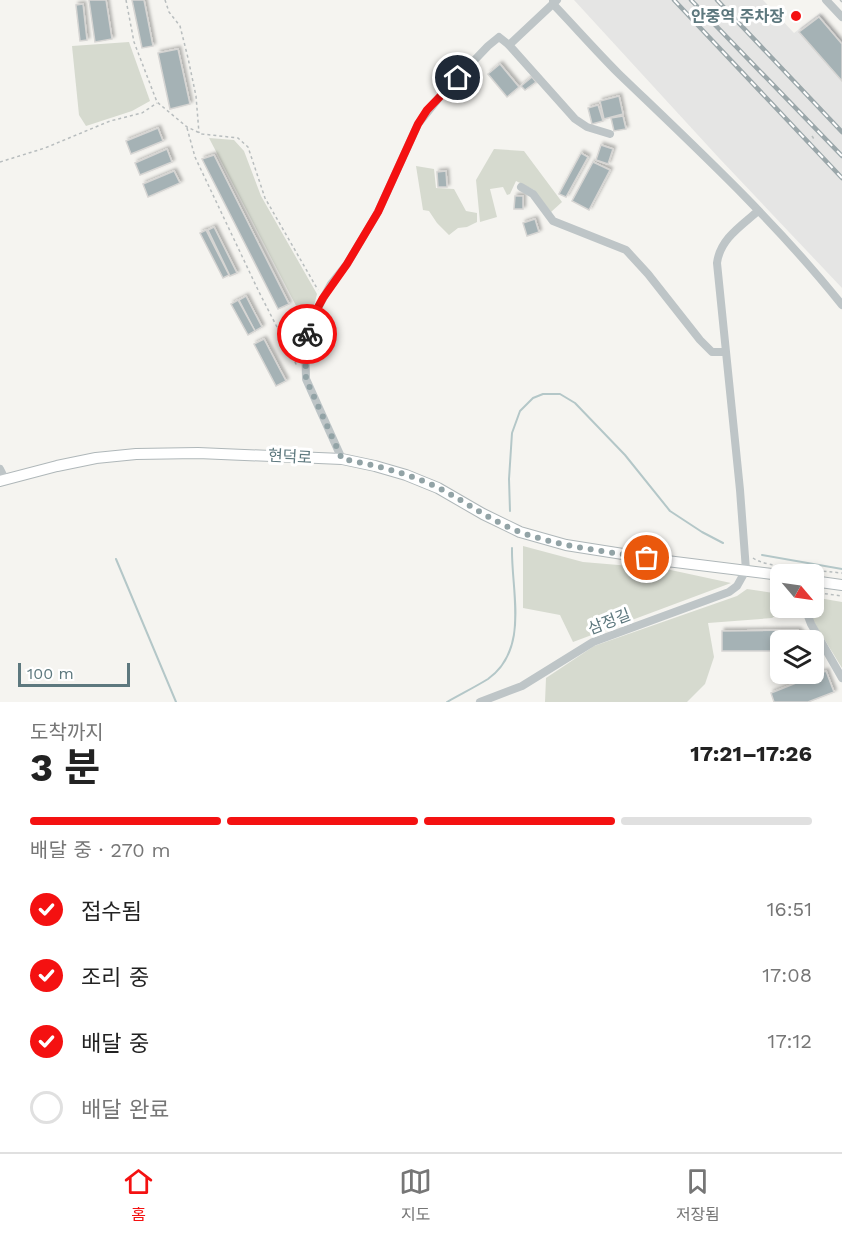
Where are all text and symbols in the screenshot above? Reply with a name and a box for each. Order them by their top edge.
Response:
place label: 안중역 주차장 [691,7,784,26]
marker: 안중역 주차장 [789,9,803,23]
pin [432,52,483,103]
icon: home [441,61,474,94]
courier [277,304,337,364]
icon: bike [291,318,324,351]
street label: 현덕로 [267,446,313,467]
pin [621,532,672,583]
icon: bag [630,541,663,574]
north arrow [770,564,824,618]
map controls [770,564,824,684]
street label: 삼정길 [585,605,633,638]
button: layers [770,630,824,684]
scale bar [18,660,130,688]
text: 100 m [27,664,74,683]
text: 도착까지 [30,720,104,744]
text: 17:21–17:26 [690,741,812,766]
text: 3 분 [30,745,100,790]
text: 배달 중 · 270 m [30,838,171,862]
icon: check [30,893,63,926]
text: 16:51 [767,897,812,921]
text: 접수됨 [81,899,142,924]
icon: check [30,959,63,992]
text: 17:08 [762,963,812,987]
text: 조리 중 [81,965,149,990]
icon: check [30,1025,63,1058]
text: 17:12 [768,1029,812,1053]
text: 배달 중 [81,1031,149,1056]
text: 배달 완료 [81,1097,169,1122]
tab: 홈 [122,1165,155,1225]
tab: 지도 [399,1165,432,1225]
tab: 저장됨 [676,1165,720,1225]

